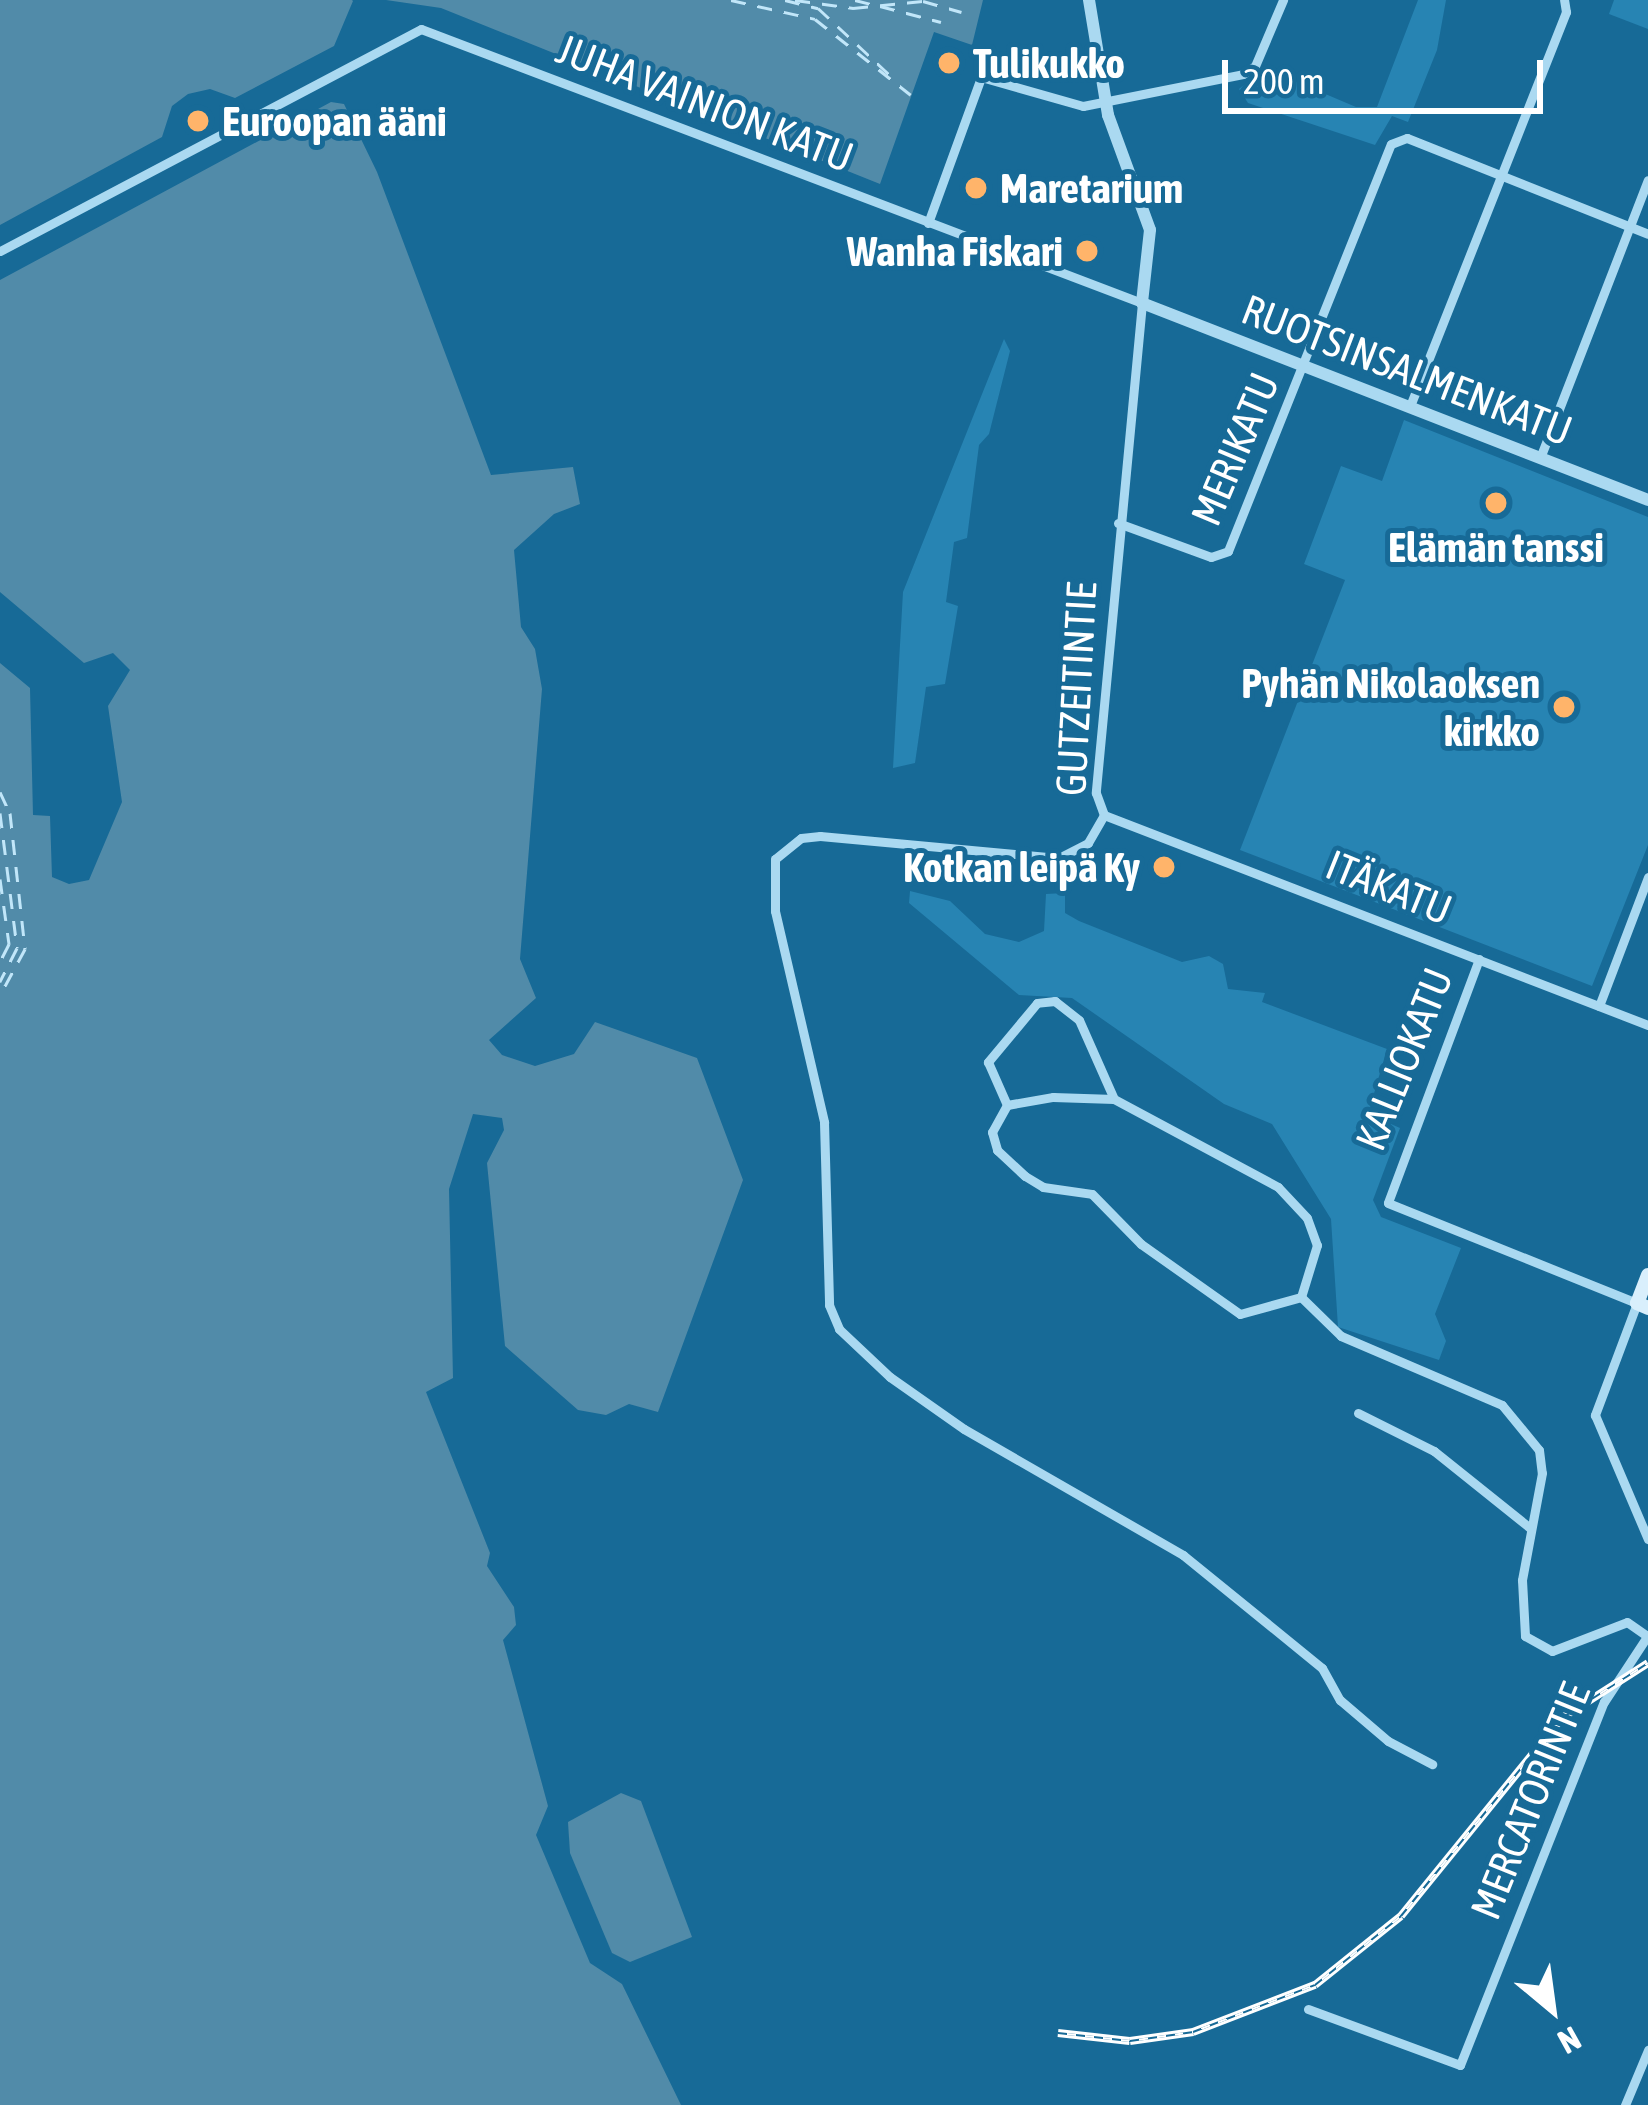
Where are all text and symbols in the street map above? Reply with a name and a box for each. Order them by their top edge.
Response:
street label: JUHA VAINION KATU [550,23,860,183]
scale bar [1228,36,1549,110]
place label: Tulikukko [973,38,1125,88]
marker: Tulikukko [936,50,962,76]
text: 200 m [1243,60,1325,102]
place label: Euroopan ääni [222,96,447,146]
marker: Euroopan ääni [185,108,211,134]
place label: Maretarium [1000,163,1183,213]
marker: Maretarium [963,175,989,201]
place label: Wanha Fiskari [847,226,1063,276]
marker: Wanha Fiskari [1074,238,1100,264]
street label: RUOTSINSALMENKATU [1235,284,1579,456]
street label: MERIKATU [1180,365,1290,533]
marker: Elämän tanssi [1483,490,1509,516]
place label: Elämän tanssi [1388,522,1604,572]
street label: GUTZEITINTIE [1045,581,1107,797]
place label: Pyhän Nikolaoksen kirkko [1241,658,1540,756]
marker: Pyhän Nikolaoksen kirkko [1551,694,1577,720]
street label: ITÄKATU [1319,839,1459,935]
place label: Kotkan leipä Ky [903,842,1140,892]
marker: Kotkan leipä Ky [1151,854,1177,880]
street label: KALLIOKATU [1345,961,1463,1157]
street label: MERCATORINTIE [1460,1676,1600,1926]
north arrow [1492,1949,1612,2069]
text: N [1552,2019,1587,2062]

